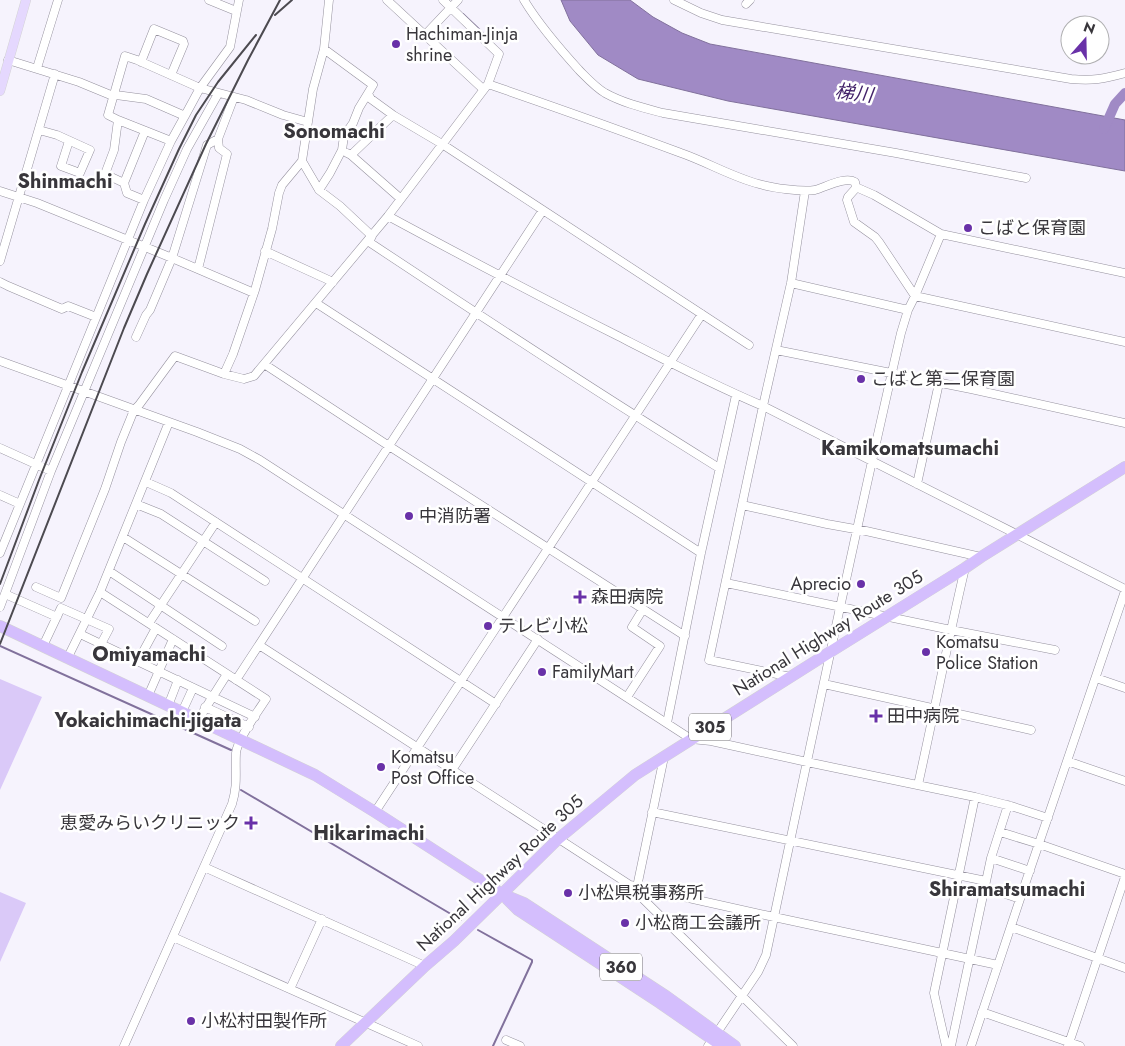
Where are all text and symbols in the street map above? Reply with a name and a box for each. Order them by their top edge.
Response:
north arrow [1060,15,1110,65]
text: N [1081,16,1098,39]
place label: Hachiman-Jinja shrine [406,21,518,68]
marker: Hachiman-Jinja shrine [390,38,402,50]
water label: 梯川 [833,77,876,109]
district label: Sonomachi [283,117,385,146]
district label: Shinmachi [18,167,112,196]
place label: こばと保育園 [978,215,1086,241]
marker: こばと保育園 [962,222,974,234]
place label: こばと第二保育園 [871,366,1015,392]
marker: こばと第二保育園 [855,373,867,385]
district label: Kamikomatsumachi [821,434,999,463]
place label: 中消防署 [419,503,491,529]
marker: 中消防署 [403,510,415,522]
street label: National Highway Route 305 [728,564,928,702]
place label: Aprecio [791,571,851,597]
marker: Aprecio [855,578,867,590]
place label: 森田病院 [591,584,663,610]
marker: 森田病院 [573,590,587,604]
place label: テレビ小松 [498,613,588,639]
marker: テレビ小松 [482,620,494,632]
place label: Komatsu Police Station [936,629,1038,676]
district label: Omiyamachi [92,640,206,669]
marker: Komatsu Police Station [920,646,932,658]
place label: FamilyMart [552,659,634,685]
marker: FamilyMart [536,666,548,678]
place label: 田中病院 [887,703,959,729]
district label: Yokaichimachi-jigata [53,706,242,735]
marker: 田中病院 [869,709,883,723]
road number: 305 [689,714,731,740]
place label: Komatsu Post Office [391,744,474,791]
marker: Komatsu Post Office [375,761,387,773]
street label: National Highway Route 305 [411,789,589,957]
place label: 恵愛みらいクリニック [60,810,240,836]
marker: 恵愛みらいクリニック [244,816,258,830]
district label: Hikarimachi [313,819,425,848]
district label: Shiramatsumachi [929,875,1085,904]
place label: 小松県税事務所 [578,880,704,906]
marker: 小松県税事務所 [562,887,574,899]
place label: 小松商工会議所 [635,910,761,936]
marker: 小松商工会議所 [619,917,631,929]
road number: 360 [600,954,642,980]
place label: 小松村田製作所 [201,1008,327,1034]
marker: 小松村田製作所 [185,1015,197,1027]

